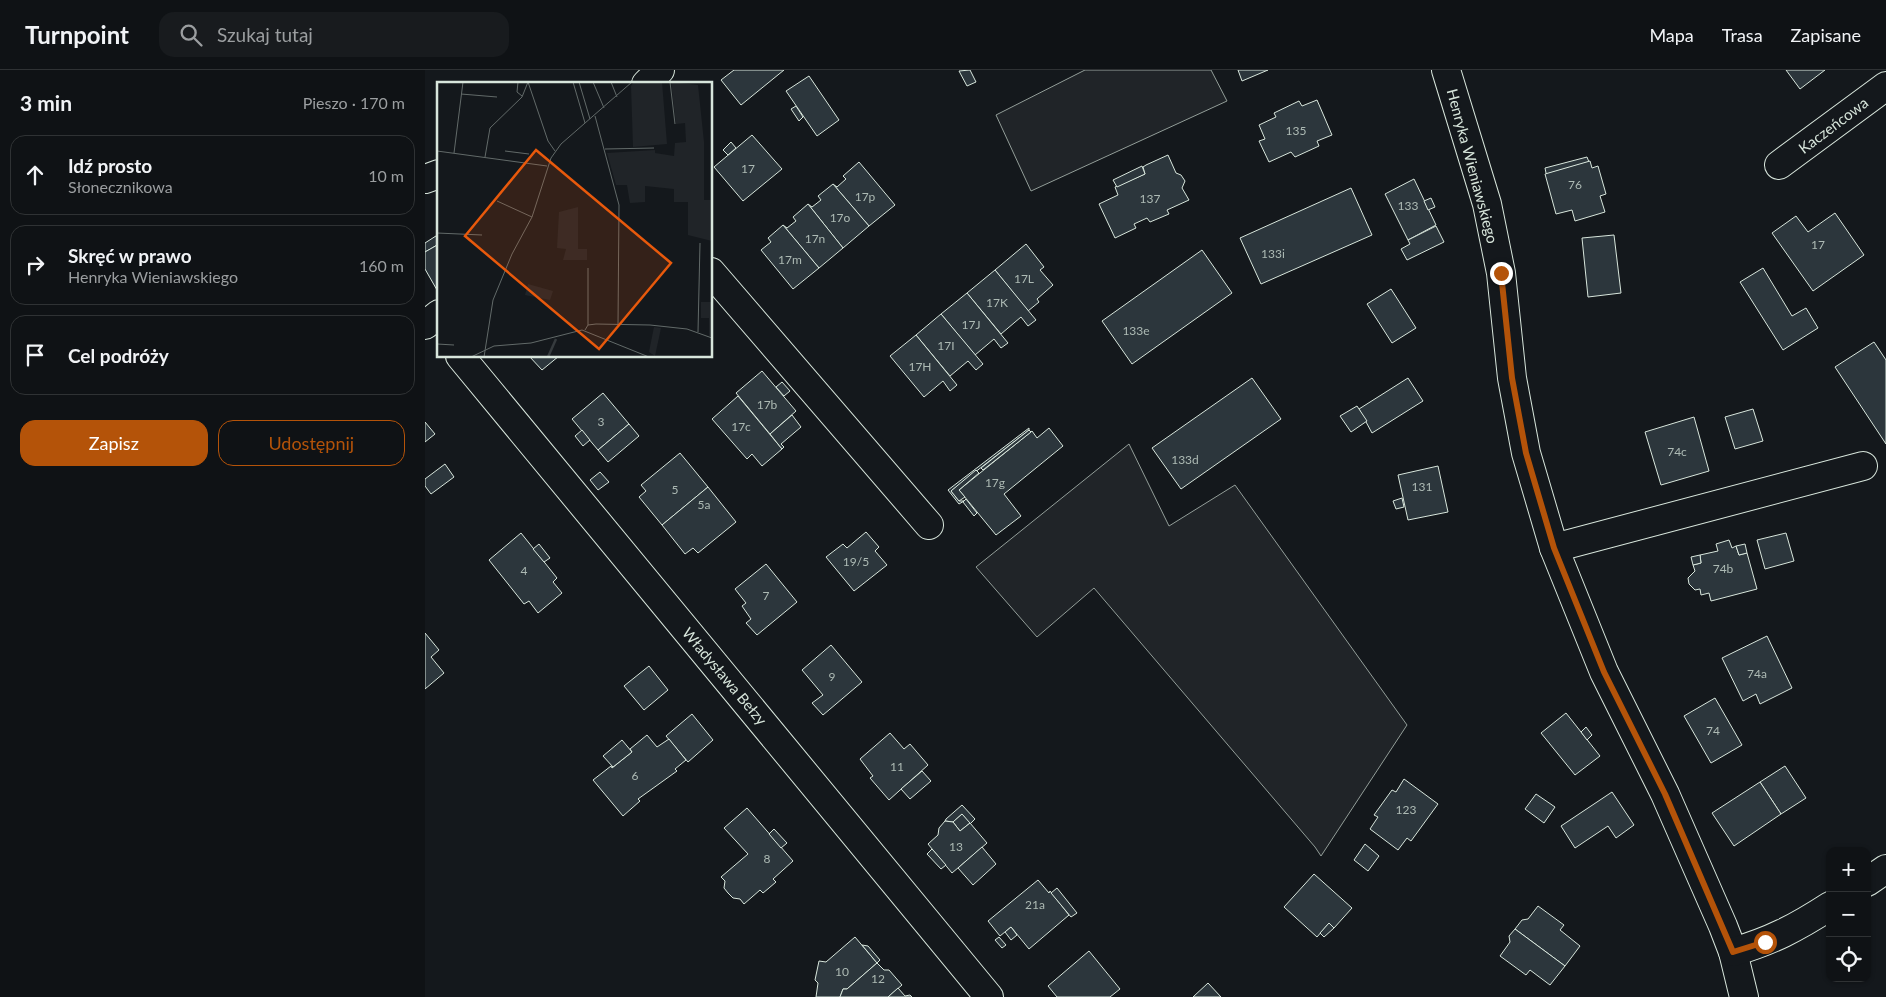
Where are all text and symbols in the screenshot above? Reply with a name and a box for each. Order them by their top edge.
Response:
search box [159,12,509,57]
text: Turnpoint [25,20,129,49]
icon: search [177,21,205,49]
text: Szukaj tutaj [217,23,313,46]
text: Mapa [1649,24,1694,46]
text: Trasa [1722,24,1763,46]
text: Zapisane [1791,24,1861,46]
inset map [437,82,713,358]
street label: Henryka Wieniawskiego [1444,87,1502,245]
text: 3 min [20,90,72,115]
text: Pieszo · 170 m [303,93,405,112]
street label: Kaczeńcowa [1795,93,1871,157]
house number: 135 [1286,123,1306,138]
text: Idź prosto [68,154,152,177]
icon: ahead [21,161,49,189]
house number: 17 [741,161,755,176]
text: 10 m [368,166,404,185]
text: Słonecznikowa [68,177,173,196]
house number: 76 [1568,177,1582,192]
house number: 17p [855,189,876,204]
house number: 137 [1140,191,1160,206]
house number: 133 [1398,198,1418,213]
house number: 17o [830,210,851,225]
house number: 17n [805,231,825,246]
house number: 17 [1811,237,1825,252]
text: Skręć w prawo [68,244,192,267]
house number: 133i [1261,246,1285,261]
icon: right [21,251,49,279]
house number: 17m [778,252,802,267]
text: 160 m [359,256,404,275]
route end [1490,262,1513,285]
text: Henryka Wieniawskiego [68,267,238,286]
house number: 17L [1014,271,1034,286]
house number: 17K [986,295,1008,310]
house number: 17J [962,317,981,332]
house number: 133e [1122,323,1150,338]
house number: 17I [937,338,955,353]
icon: arrive [21,341,49,369]
text: Cel podróży [68,344,169,367]
house number: 17H [908,359,932,374]
house number: 17b [757,397,778,412]
house number: 3 [598,414,605,429]
house number: 17c [731,419,751,434]
button: Zapisz [20,420,208,466]
button: Udostępnij [218,420,405,466]
house number: 74c [1667,444,1687,459]
house number: 133d [1171,452,1199,467]
house number: 17g [985,475,1005,490]
house number: 131 [1412,479,1432,494]
house number: 5 [672,482,679,497]
house number: 5a [698,497,710,512]
house number: 19/5 [843,554,869,569]
house number: 74b [1713,561,1734,576]
house number: 4 [521,563,528,578]
house number: 7 [763,588,770,603]
street label: Władysława Bełzy [679,624,771,729]
house number: 74a [1747,666,1767,681]
house number: 9 [829,669,836,684]
house number: 74 [1706,723,1720,738]
house number: 11 [890,759,904,774]
house number: 6 [632,768,639,783]
house number: 123 [1396,802,1416,817]
house number: 13 [949,839,963,854]
map controls [1826,847,1871,982]
button: + [1826,847,1871,892]
house number: 8 [764,851,771,866]
button: − [1826,892,1871,937]
house number: 21a [1025,897,1045,912]
route start [1754,931,1777,954]
button: locate [1826,937,1871,982]
house number: 10 [835,964,849,979]
house number: 12 [871,971,885,986]

